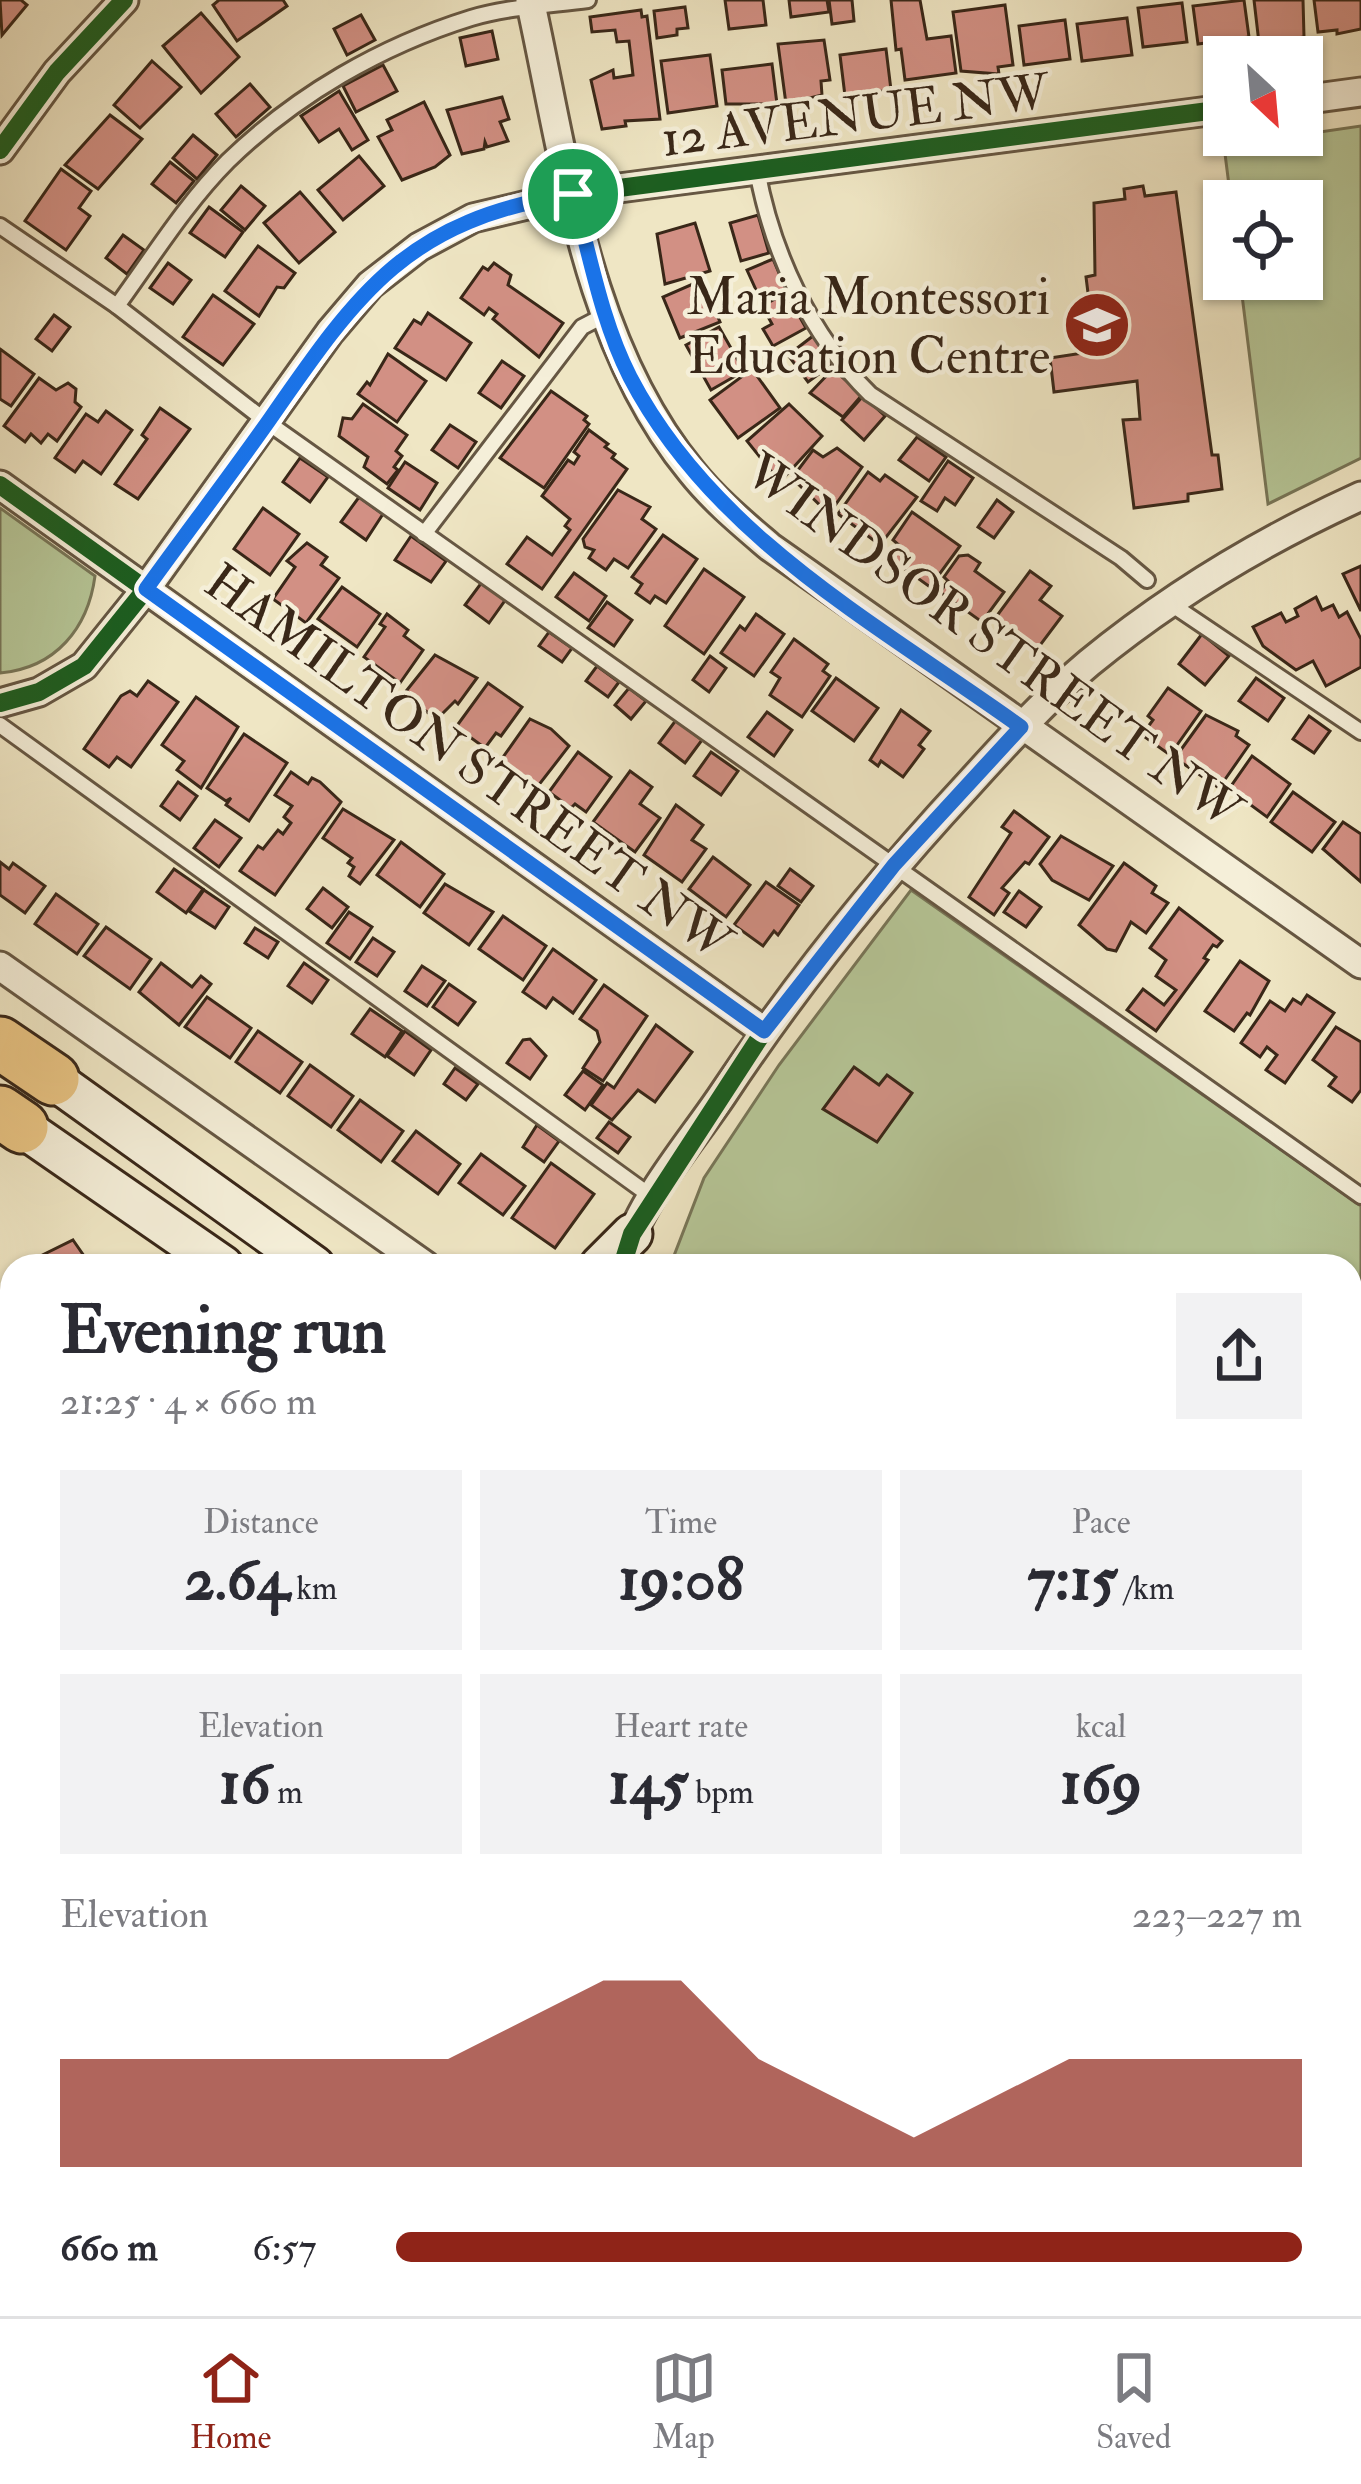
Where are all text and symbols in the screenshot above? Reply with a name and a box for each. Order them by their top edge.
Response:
north arrow [1203,36,1323,156]
map controls [1203,36,1323,300]
street label: 12 AVENUE NW [658,60,1055,172]
pin [522,143,624,245]
icon: arrive [540,161,606,227]
button: locate [1203,180,1323,300]
place label: Maria Montessori Education Centre [687,266,1050,389]
school or university icon: Maria Montessori Education Centre [1062,290,1132,360]
street label: WINDSOR STREET NW [731,439,1256,845]
street label: HAMILTON STREET NW [192,550,745,976]
text: Evening run [60,1290,386,1373]
button: share [1176,1293,1302,1419]
text: 21:25 · 4 × 660 m [60,1377,317,1426]
text: Distance [203,1502,319,1543]
text: Time [645,1502,717,1543]
text: Pace [1071,1502,1131,1543]
text: 2.64 [185,1543,289,1618]
text: 19:08 [618,1543,744,1618]
text: 7:15 [1028,1543,1118,1618]
text: km [289,1568,337,1609]
text: /km [1118,1568,1174,1609]
text: Elevation [198,1706,324,1747]
text: Heart rate [614,1706,748,1747]
text: kcal [1076,1706,1126,1747]
text: 16 [219,1747,270,1822]
text: 145 [608,1747,688,1822]
text: 169 [1060,1747,1142,1822]
text: m [270,1772,303,1813]
text: bpm [688,1772,754,1813]
text: Elevation [60,1890,209,1939]
text: 223–227 m [1132,1890,1302,1939]
text: 660 m [60,2223,158,2272]
text: 6:57 [252,2223,316,2272]
tab: Home [190,2345,271,2458]
tab: Map [651,2345,717,2458]
tab: Saved [1096,2345,1171,2458]

